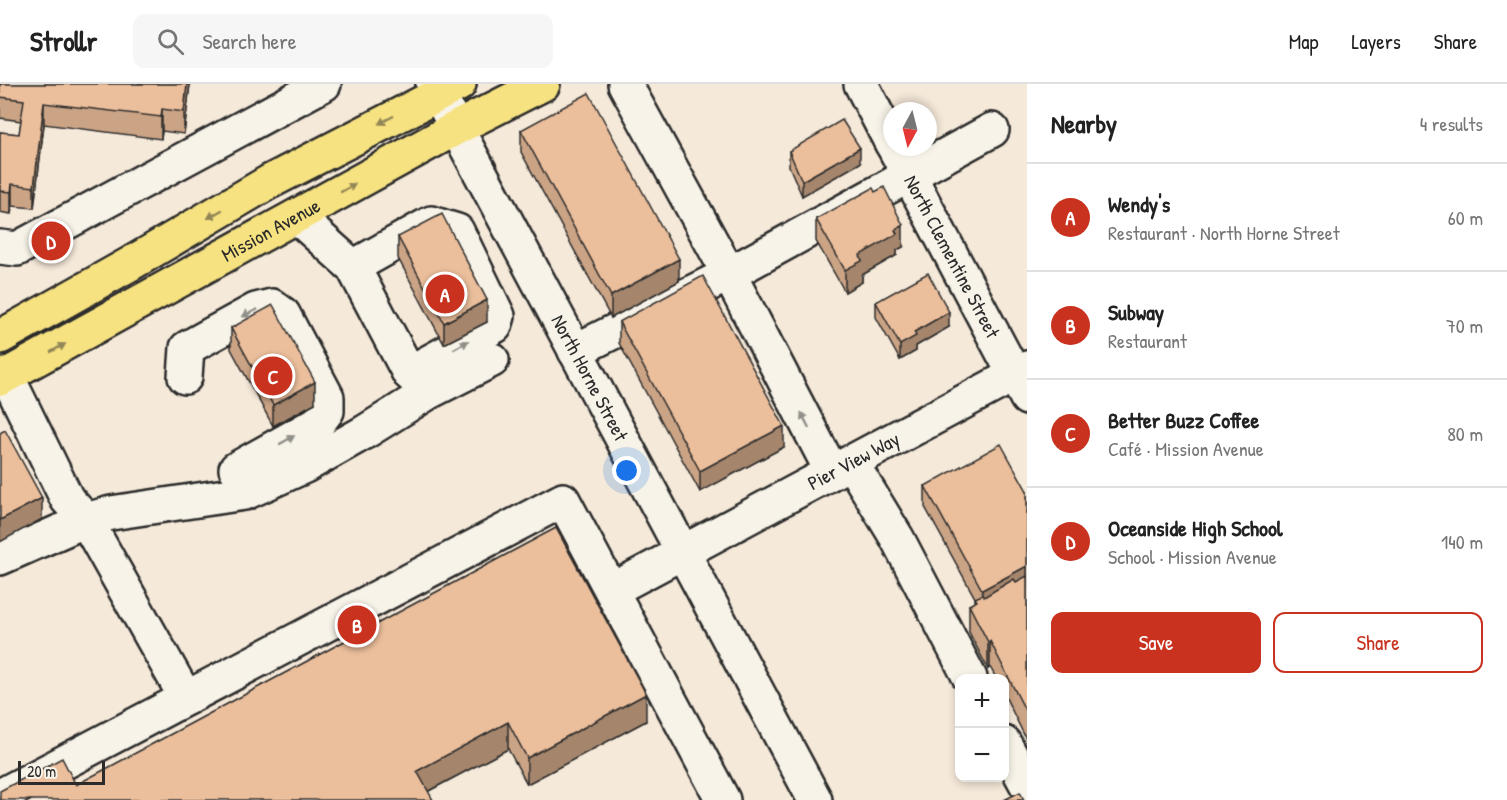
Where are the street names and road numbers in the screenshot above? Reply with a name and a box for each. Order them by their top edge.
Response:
street label: North Clementine Street [898,170,1007,344]
street label: Mission Avenue [216,192,325,268]
street label: North Horne Street [545,310,635,447]
street label: Pier View Way [803,425,904,496]

